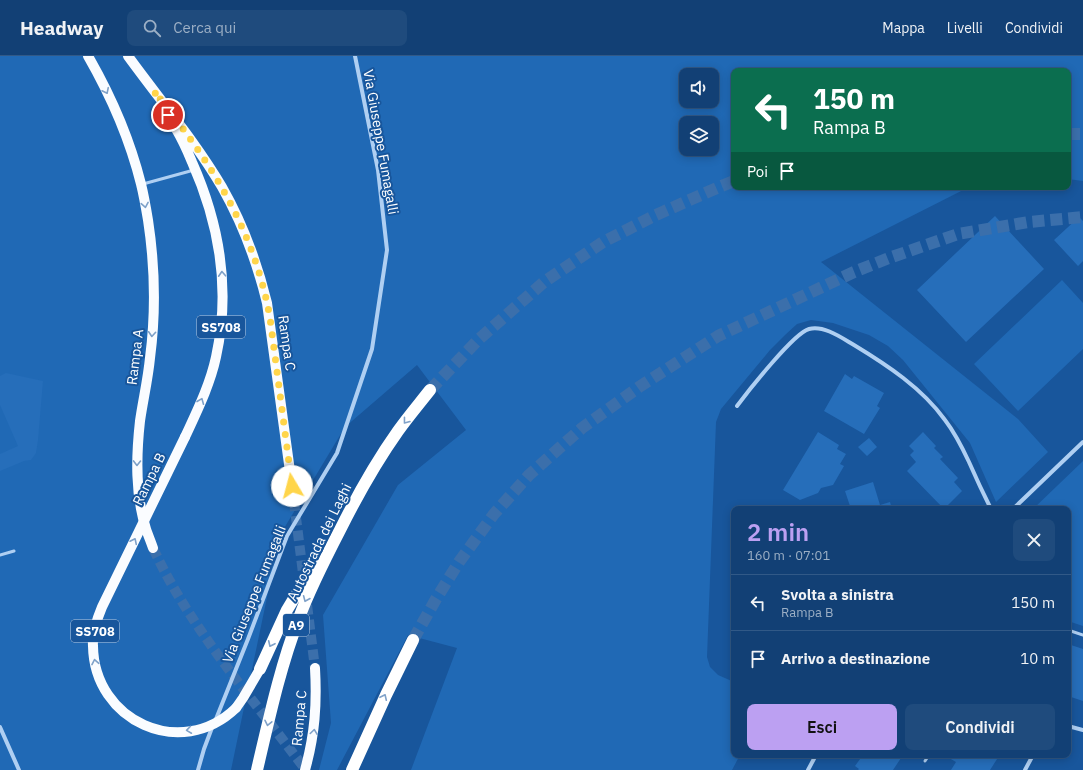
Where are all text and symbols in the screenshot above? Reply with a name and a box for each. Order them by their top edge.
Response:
search box [127,10,407,46]
text: Headway [20,16,103,40]
icon: search [141,17,163,39]
text: Cerca qui [173,18,236,37]
text: Mappa [882,19,925,37]
text: Livelli [947,19,983,37]
text: Condividi [1005,19,1063,37]
street label: Via Giuseppe Fumagalli [359,68,403,216]
map controls [679,68,719,156]
button: sound [679,68,719,108]
text: 150 m [813,80,895,117]
icon: left [747,84,799,136]
one-way arrow [101,86,109,94]
pin [151,98,185,132]
icon: arrive [157,104,179,126]
button: layers [679,116,719,156]
text: Rampa B [813,116,886,139]
icon: arrive [776,160,798,182]
text: Poi [747,162,768,181]
one-way arrow [140,202,149,208]
one-way arrow [218,271,227,277]
street label: Rampa C [274,314,300,372]
road number: SS708 [197,316,245,338]
street label: Rampa A [123,328,147,386]
one-way arrow [148,331,157,337]
one-way arrow [196,398,204,406]
one-way arrow [403,417,411,424]
street label: Rampa B [129,450,169,508]
one-way arrow [133,460,141,466]
position arrow [271,465,313,507]
street label: Autostrada dei Laghi [283,480,355,604]
text: 2 min [747,516,809,548]
button: close [1013,519,1055,561]
street label: Via Giuseppe Fumagalli [218,523,290,665]
one-way arrow [130,537,137,545]
text: 160 m · 07:01 [747,547,830,564]
text: Svolta a sinistra [781,585,894,604]
icon: left [747,592,769,614]
text: 150 m [1011,593,1055,612]
one-way arrow [303,596,311,603]
text: Rampa B [781,604,834,621]
road number: A9 [283,614,309,636]
road number: SS708 [71,620,119,642]
one-way arrow [268,639,276,647]
icon: arrive [747,648,769,670]
text: Arrivo a destinazione [781,649,930,668]
text: 10 m [1020,649,1055,668]
one-way arrow [91,658,99,665]
street label: Rampa C [288,689,310,747]
one-way arrow [380,694,388,701]
button: Esci [747,704,897,750]
button: Condividi [905,704,1055,750]
one-way arrow [264,720,272,726]
one-way arrow [186,725,192,734]
one-way arrow [309,729,318,735]

